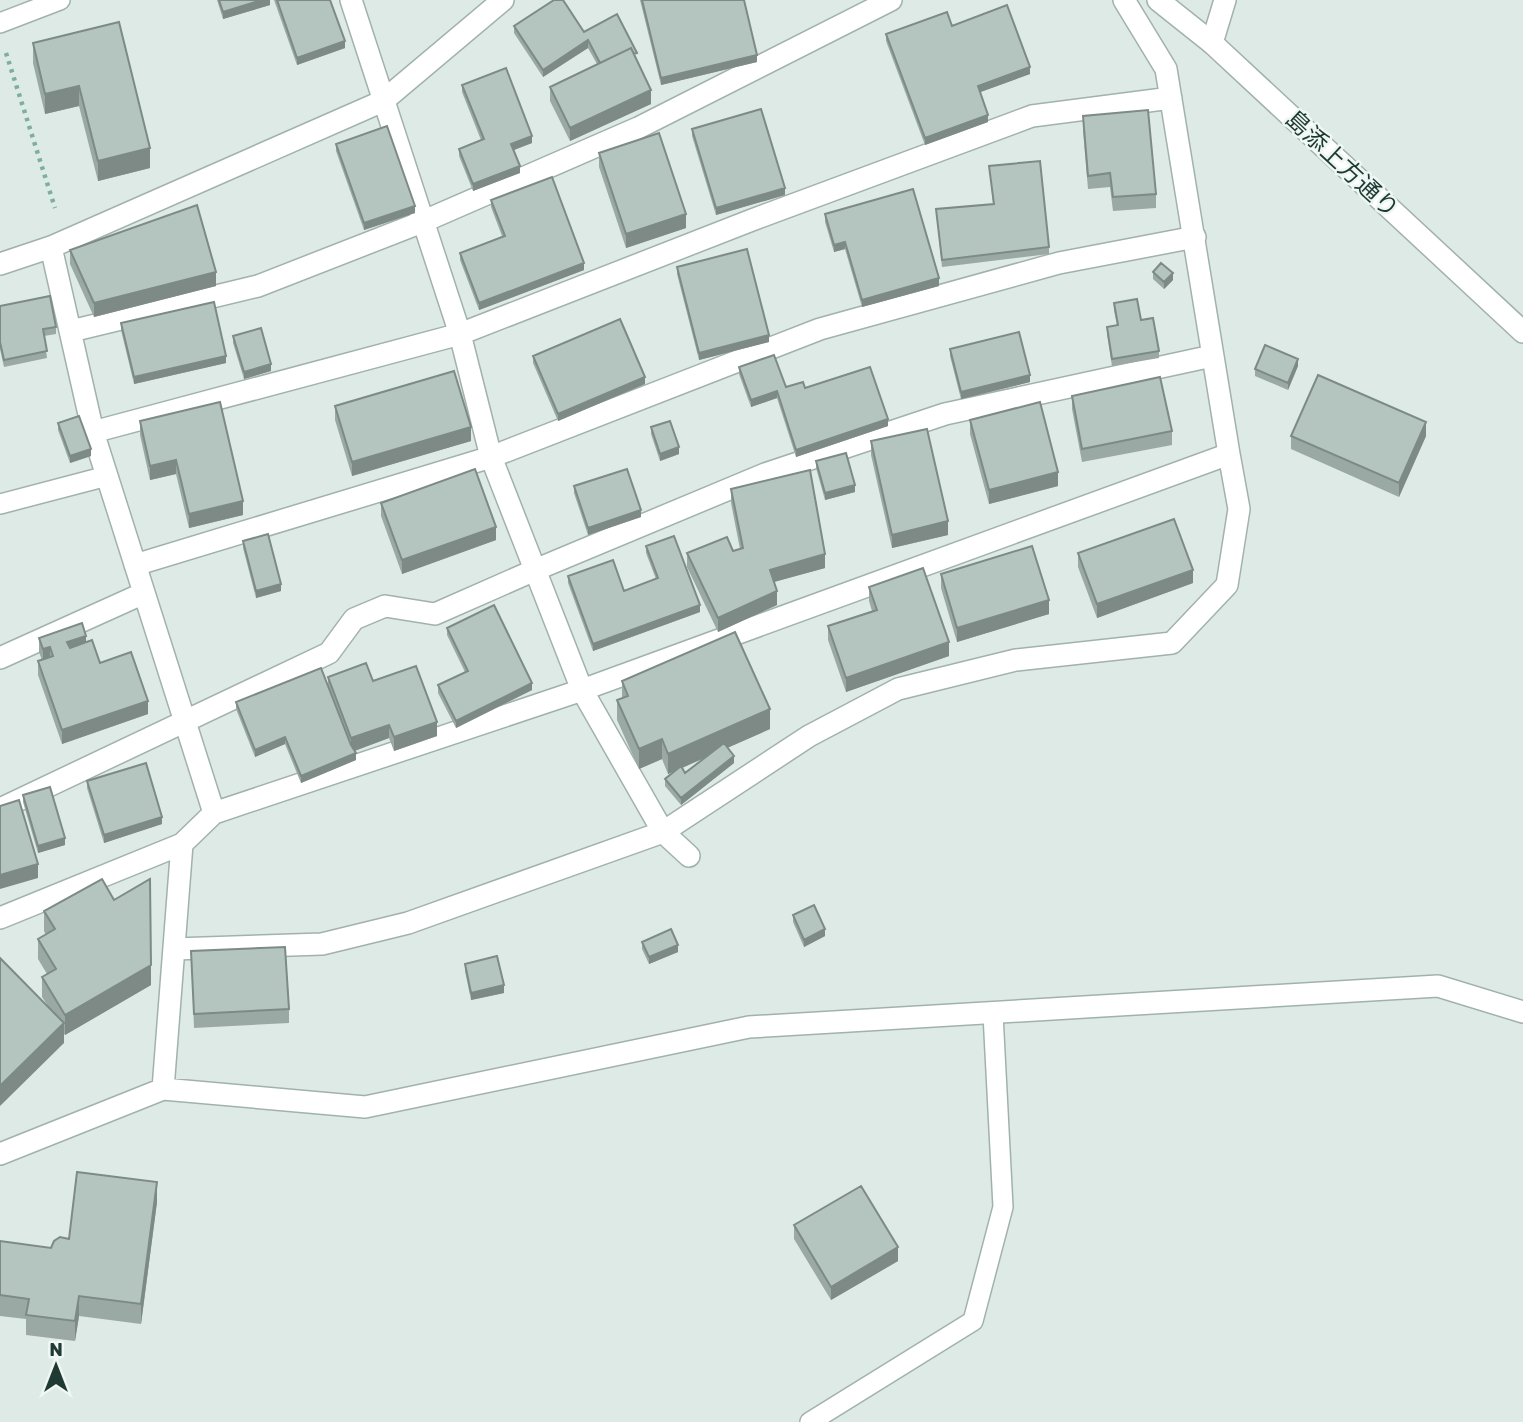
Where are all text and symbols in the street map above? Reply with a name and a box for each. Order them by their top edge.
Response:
street label: 島添上方通り [1280,105,1404,223]
north arrow [21,1331,91,1401]
text: N [49,1338,63,1361]

